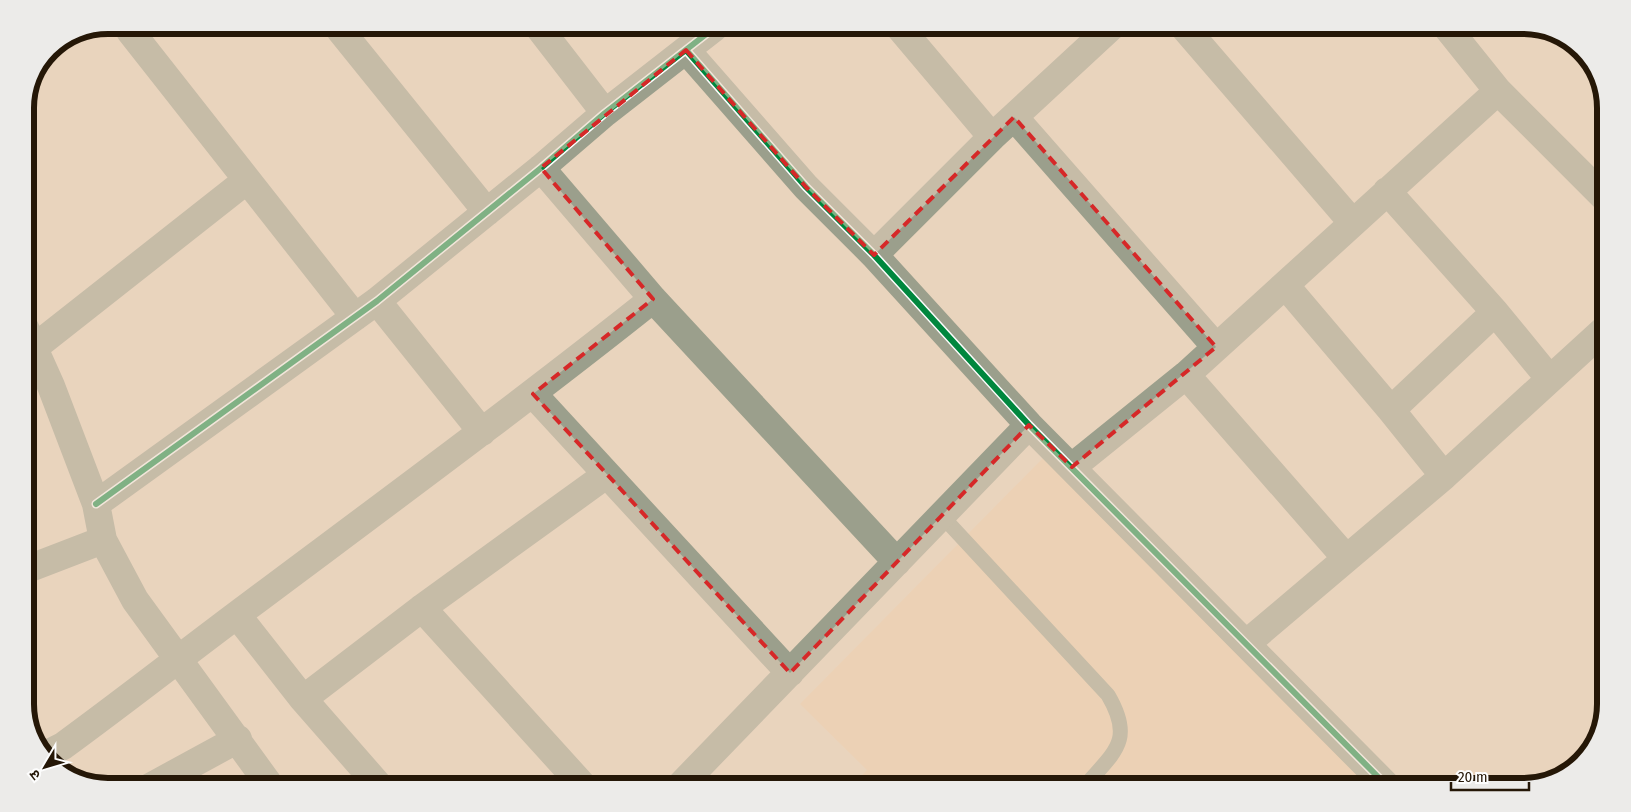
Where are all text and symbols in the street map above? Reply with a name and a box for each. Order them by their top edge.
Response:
north arrow [20,742,70,792]
scale bar [1451,760,1528,792]
text: उ [25,766,44,783]
text: 20 m [1458,768,1488,786]

